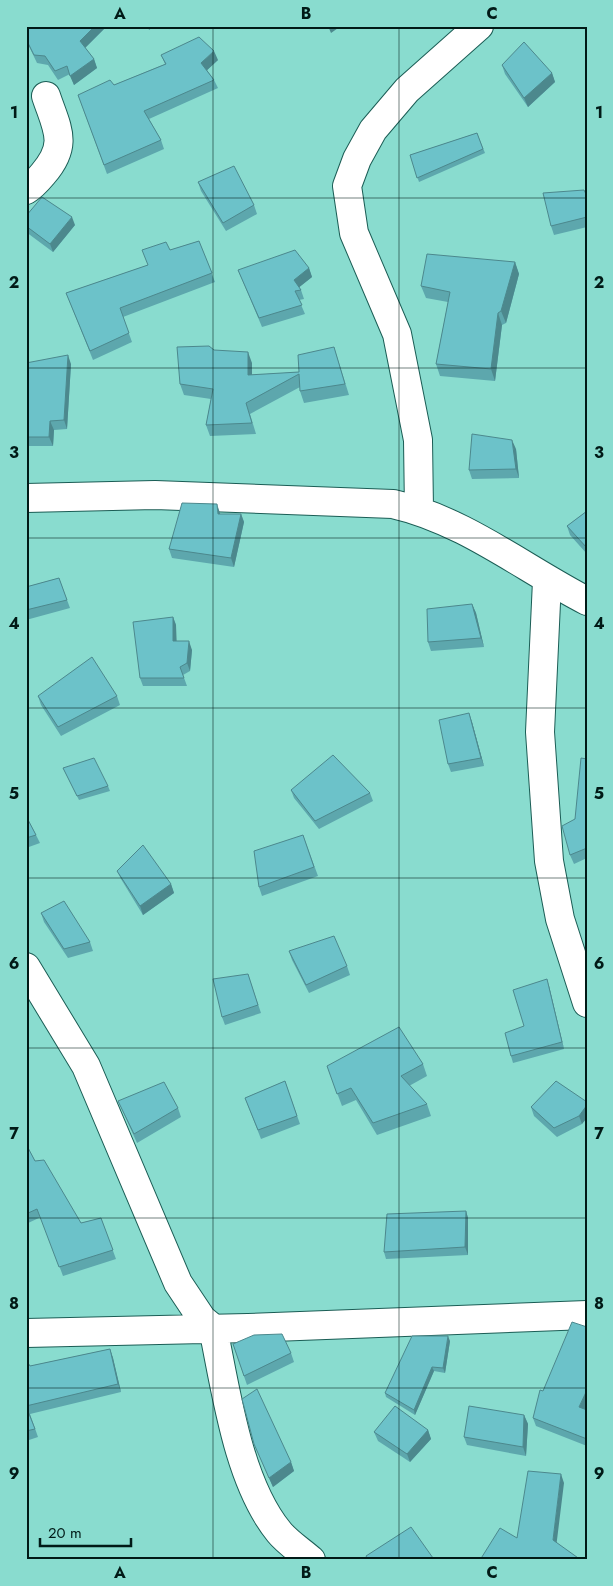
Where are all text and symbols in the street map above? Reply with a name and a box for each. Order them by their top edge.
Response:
text: A [113,2,126,25]
text: B [301,2,311,25]
text: C [486,2,498,25]
text: 1 [10,101,18,124]
text: 1 [595,101,603,124]
text: 2 [9,271,19,294]
text: 2 [594,271,604,294]
text: 3 [9,441,19,464]
text: 3 [594,441,604,464]
text: 4 [8,612,20,635]
text: 4 [593,612,605,635]
text: 5 [9,782,19,805]
text: 5 [594,782,604,805]
text: 6 [9,952,19,975]
text: 6 [594,952,604,975]
text: 7 [9,1122,19,1145]
text: 7 [594,1122,604,1145]
text: 8 [9,1292,19,1315]
text: 8 [594,1292,604,1315]
text: 9 [9,1462,19,1485]
text: 9 [594,1462,604,1485]
scale bar [40,1516,131,1548]
text: 20 m [48,1522,82,1544]
text: A [113,1561,126,1584]
text: B [301,1561,311,1584]
text: C [486,1561,498,1584]

